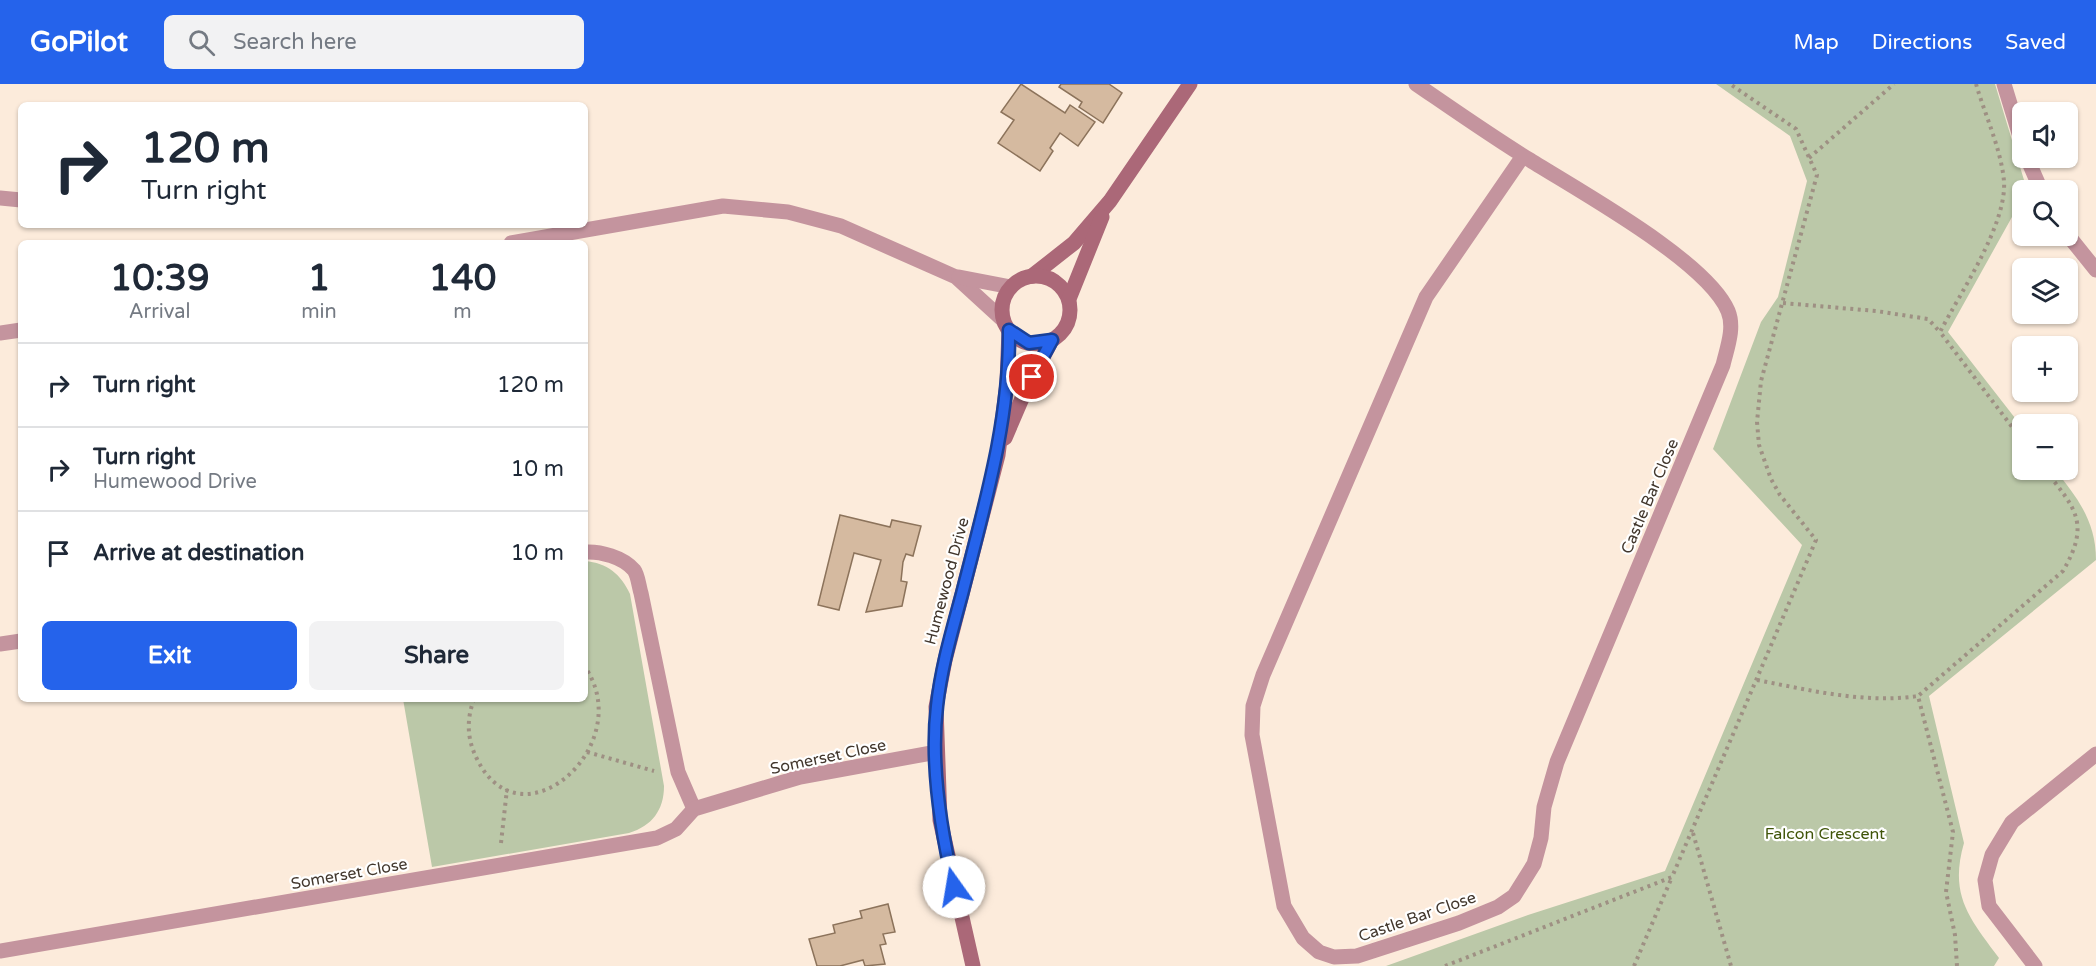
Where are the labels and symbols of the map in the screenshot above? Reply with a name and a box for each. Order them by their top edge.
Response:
pin [1006,351,1057,402]
street label: Castle Bar Close [1617,436,1683,557]
street label: Humewood Drive [920,515,974,647]
street label: Somerset Close [768,735,888,779]
park label: Falcon Crescent [1765,824,1885,844]
street label: Somerset Close [289,854,409,894]
position arrow [922,855,986,919]
street label: Castle Bar Close [1356,887,1479,946]

